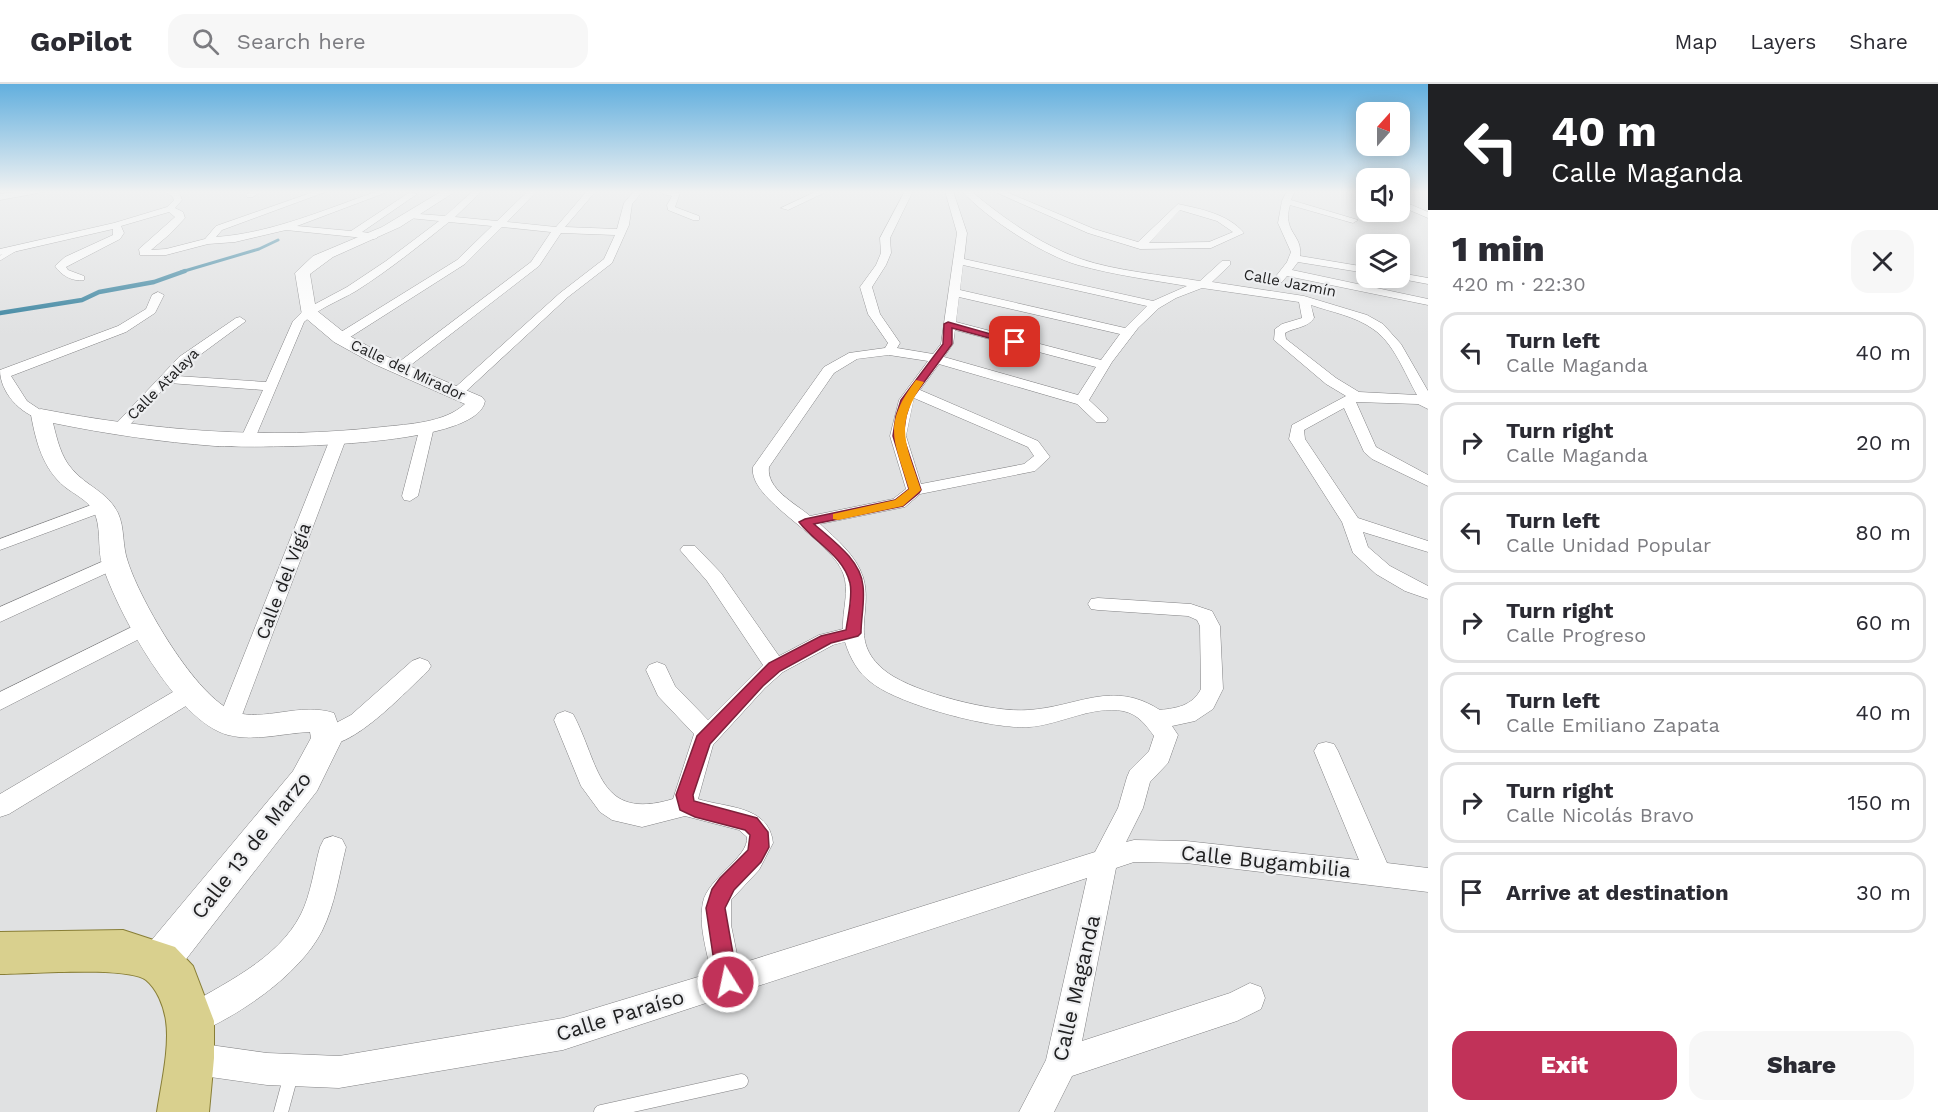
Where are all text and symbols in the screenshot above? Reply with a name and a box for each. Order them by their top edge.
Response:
search box [168,14,588,68]
text: GoPilot [30,25,132,58]
icon: search [189,25,222,58]
text: Search here [237,29,366,54]
text: Map [1674,29,1717,54]
text: Layers [1750,29,1816,54]
text: Share [1849,29,1908,54]
north arrow [1356,102,1410,156]
map controls [1356,102,1410,288]
text: 40 m [1551,107,1657,156]
icon: left [1452,108,1530,186]
text: Calle Maganda [1551,157,1743,189]
button: sound [1356,168,1410,222]
text: 1 min [1452,228,1545,270]
button: close [1851,230,1914,293]
button: layers [1356,234,1410,288]
street label: Calle Jazmín [1242,265,1338,301]
text: 420 m · 22:30 [1452,272,1586,296]
pin [989,316,1040,367]
icon: arrive [998,325,1031,358]
text: Turn left [1506,328,1600,353]
street label: Calle del Mirador [348,335,468,405]
icon: left [1455,336,1488,369]
text: 40 m [1855,340,1911,365]
street label: Calle Atalaya [123,344,203,424]
text: Calle Maganda [1506,353,1648,377]
text: Turn right [1506,418,1613,443]
icon: right [1455,426,1488,459]
text: 20 m [1856,430,1911,455]
text: Calle Maganda [1506,443,1648,467]
text: Turn left [1506,508,1600,533]
icon: left [1455,516,1488,549]
street label: Calle del Vigía [251,520,315,642]
text: 80 m [1855,520,1911,545]
text: Calle Unidad Popular [1506,533,1711,557]
text: Turn right [1506,598,1613,623]
icon: right [1455,606,1488,639]
text: 60 m [1855,610,1911,635]
text: Calle Progreso [1506,623,1646,647]
text: Turn left [1506,688,1600,713]
icon: left [1455,696,1488,729]
text: 40 m [1855,700,1911,725]
text: Calle Emiliano Zapata [1506,713,1720,737]
street label: Calle 13 de Marzo [186,766,316,924]
text: Turn right [1506,778,1613,803]
icon: right [1455,786,1488,819]
text: 150 m [1847,790,1911,815]
text: Calle Nicolás Bravo [1506,803,1694,827]
street label: Calle Bugambilia [1180,840,1352,882]
icon: arrive [1455,876,1488,909]
text: Arrive at destination [1506,880,1729,905]
text: 30 m [1856,880,1911,905]
street label: Calle Maganda [1047,912,1105,1064]
position arrow [696,950,760,1014]
street label: Calle Paraíso [553,984,687,1046]
button: Exit [1452,1031,1677,1100]
button: Share [1689,1031,1914,1100]

